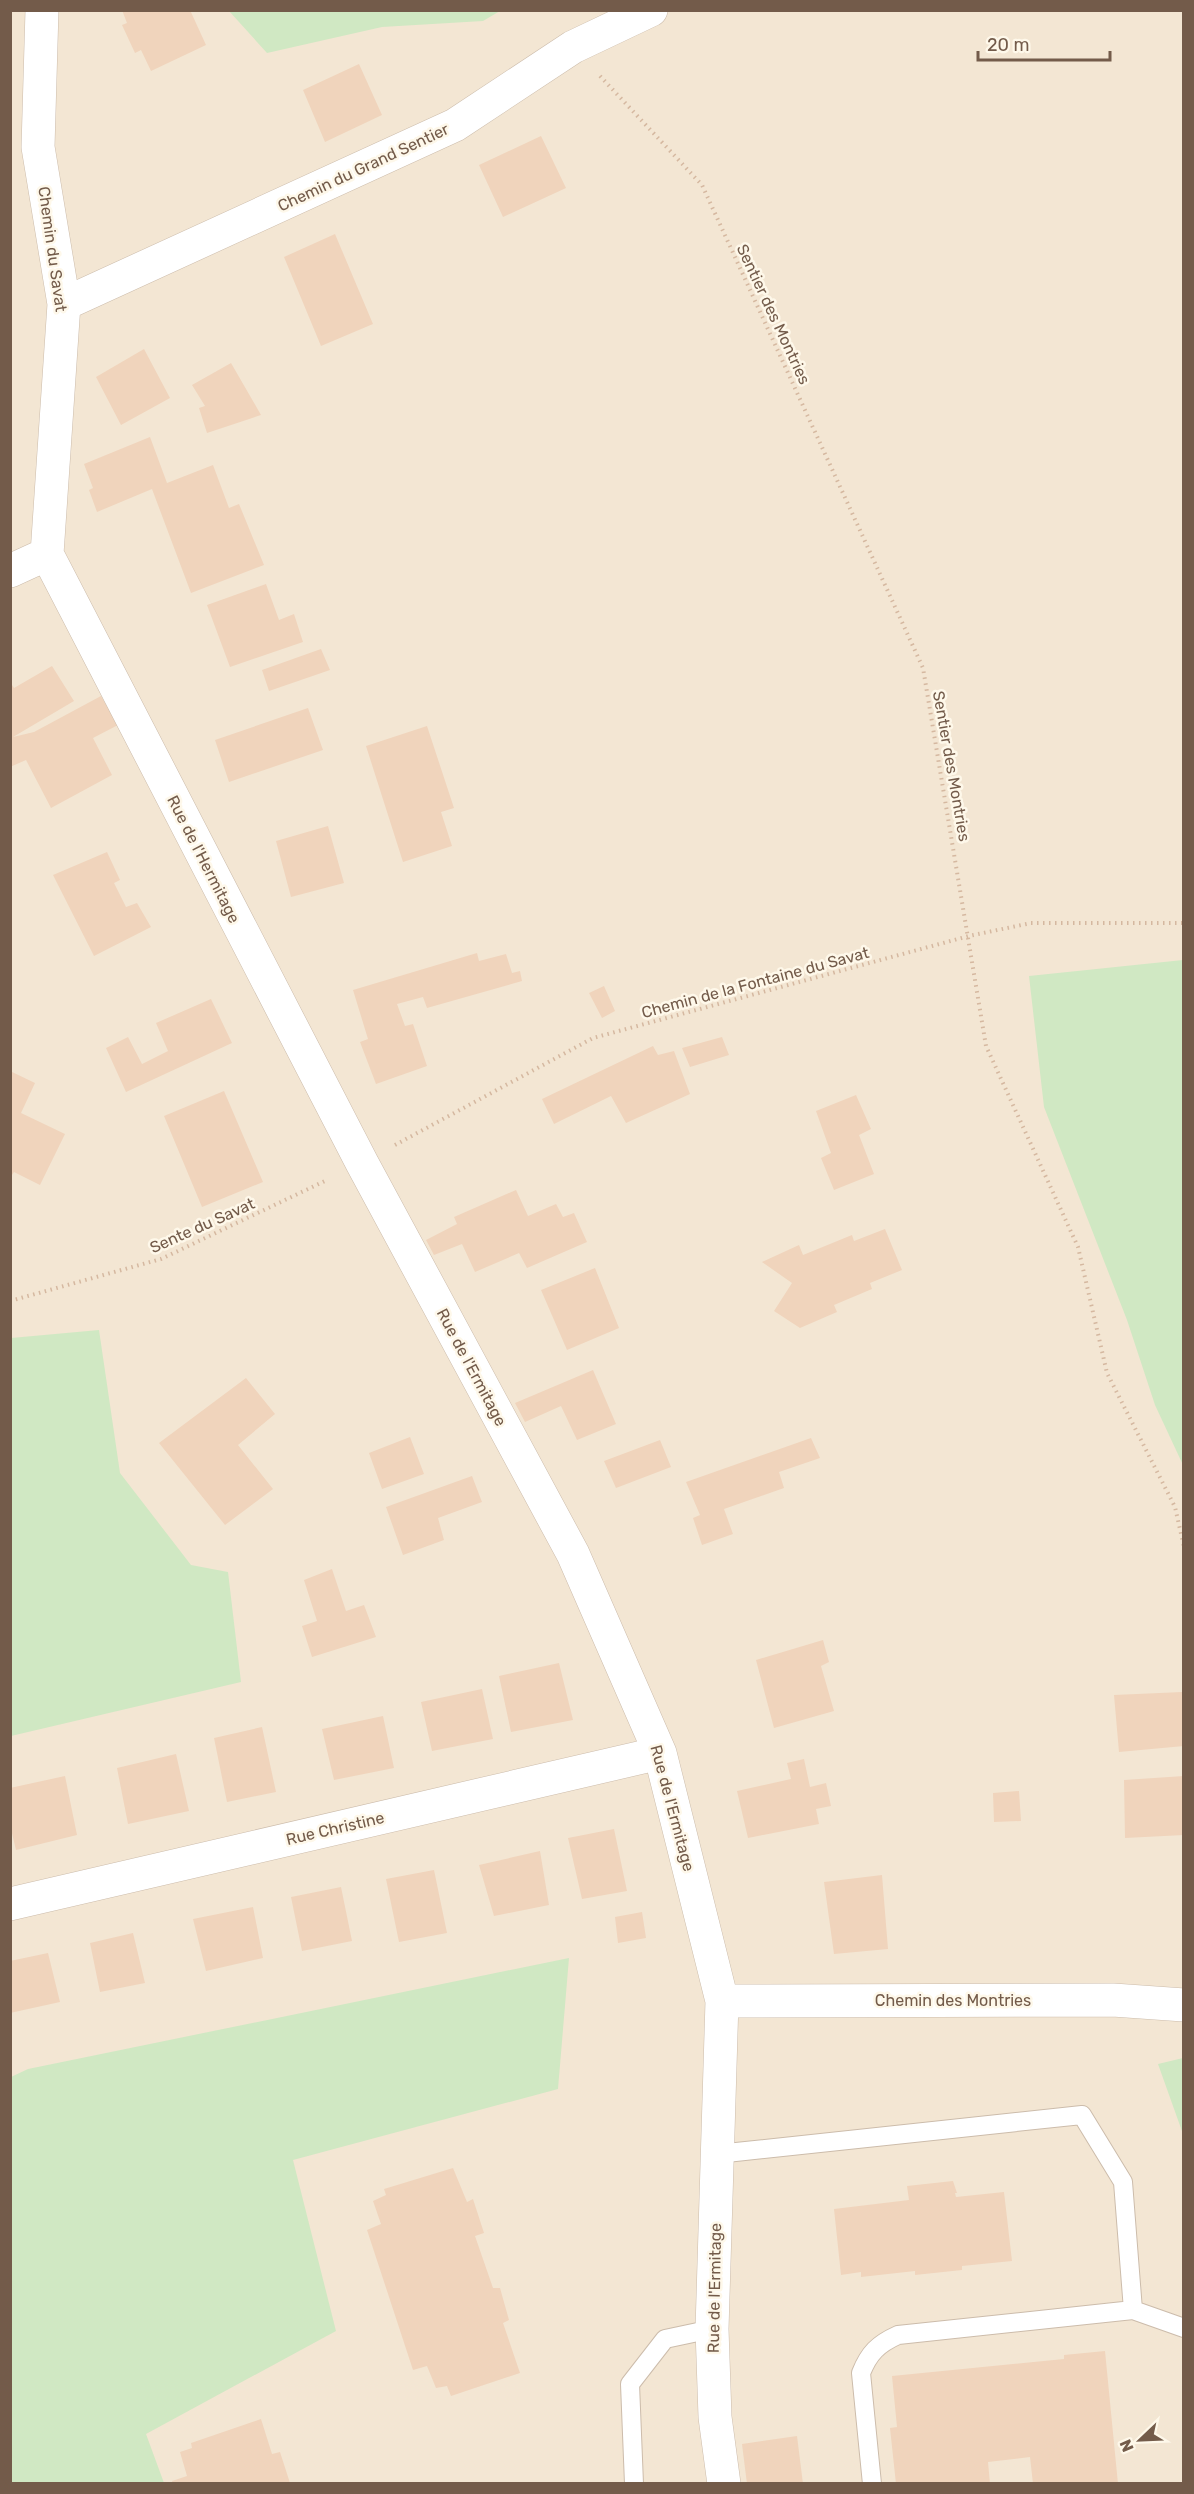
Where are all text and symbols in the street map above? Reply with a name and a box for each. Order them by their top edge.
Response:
scale bar [978,24,1110,62]
text: 20 m [987,34,1029,56]
street label: Chemin du Grand Sentier [275,119,452,215]
street label: Chemin du Savat [34,185,71,313]
street label: Sentier des Montries [733,241,814,387]
street label: Sentier des Montries [929,689,974,843]
street label: Rue de l'Hermitage [163,792,244,926]
street label: Chemin de la Fontaine du Savat [639,943,871,1022]
street label: Sente du Savat [147,1194,258,1257]
street label: Rue de l'Ermitage [433,1305,511,1429]
street label: Rue de l'Ermitage [646,1743,699,1874]
street label: Rue Christine [284,1808,386,1849]
street label: Chemin des Montries [875,1991,1031,2010]
street label: Rue de l'Ermitage [704,2223,725,2353]
north arrow [1110,2410,1170,2470]
text: N [1116,2437,1138,2455]

